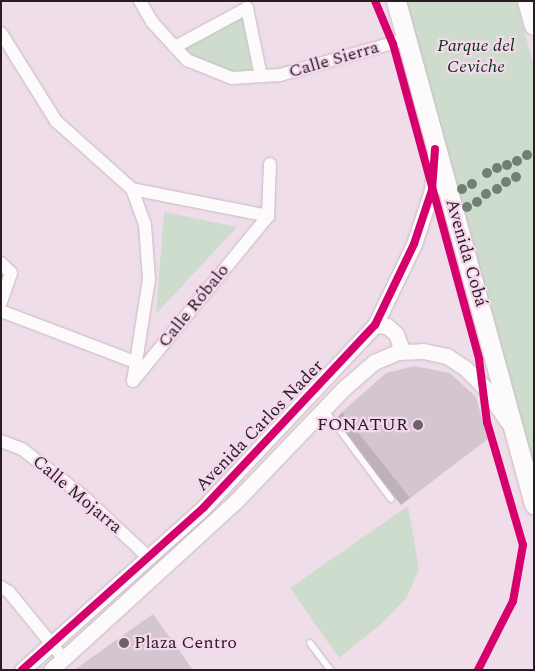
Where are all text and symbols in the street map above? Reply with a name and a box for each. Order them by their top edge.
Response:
park label: Parque del Ceviche [437,36,515,78]
street label: Calle Sierra [286,37,382,83]
street label: Avenida Cobá [440,197,492,309]
street label: Calle Róbalo [154,260,234,352]
street label: Avenida Carlos Nader [192,356,328,496]
place label: FONATUR [317,414,408,436]
marker: FONATUR [412,419,424,431]
street label: Calle Mojarra [28,451,126,539]
place label: Plaza Centro [134,632,237,654]
marker: Plaza Centro [118,637,130,649]

